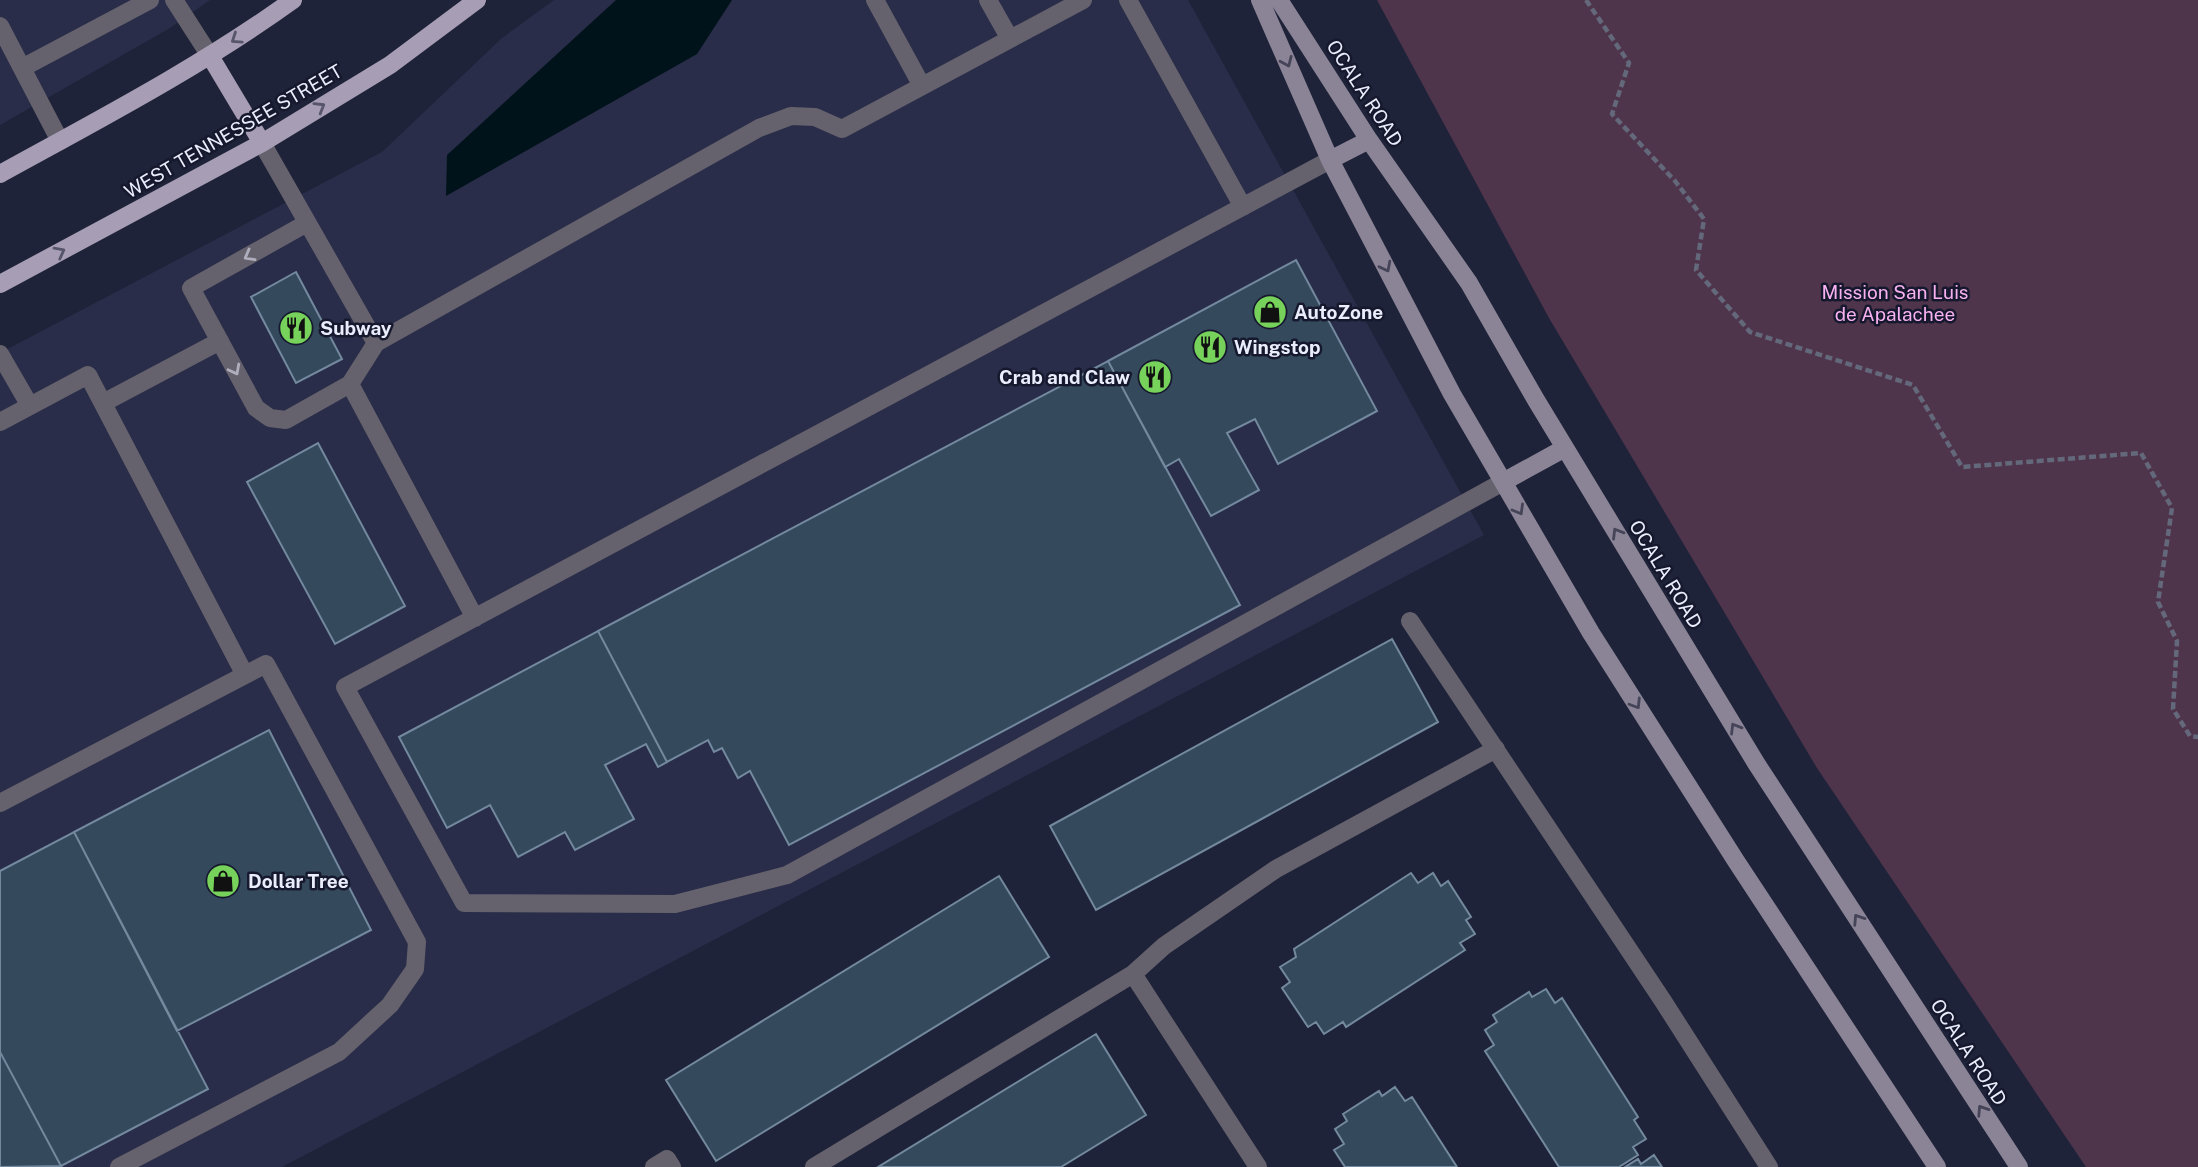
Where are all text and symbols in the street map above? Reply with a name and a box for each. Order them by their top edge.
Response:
one-way arrow [231,31,244,44]
street label: OCALA ROAD [1323,36,1407,150]
one-way arrow [1279,55,1293,68]
street label: WEST TENNESSEE STREET [120,60,346,202]
one-way arrow [313,102,326,115]
one-way arrow [53,247,65,260]
one-way arrow [244,248,256,261]
one-way arrow [1377,260,1391,272]
park label: Mission San Luis de Apalachee [1822,281,1968,325]
shop icon: AutoZone [1251,293,1289,331]
place label: AutoZone [1294,301,1383,323]
restaurant icon: Subway [277,309,315,347]
place label: Subway [320,317,392,339]
restaurant icon: Wingstop [1191,328,1229,366]
place label: Wingstop [1234,336,1321,358]
restaurant icon: Crab and Claw [1136,358,1174,396]
one-way arrow [227,363,240,375]
place label: Crab and Claw [999,366,1130,388]
one-way arrow [1511,502,1524,515]
street label: OCALA ROAD [1625,516,1707,632]
one-way arrow [1612,528,1625,541]
one-way arrow [1628,697,1641,710]
one-way arrow [1730,723,1743,736]
shop icon: Dollar Tree [204,862,242,900]
place label: Dollar Tree [248,870,349,892]
one-way arrow [1853,914,1866,927]
street label: OCALA ROAD [1927,995,2011,1109]
one-way arrow [1978,1105,1990,1118]

